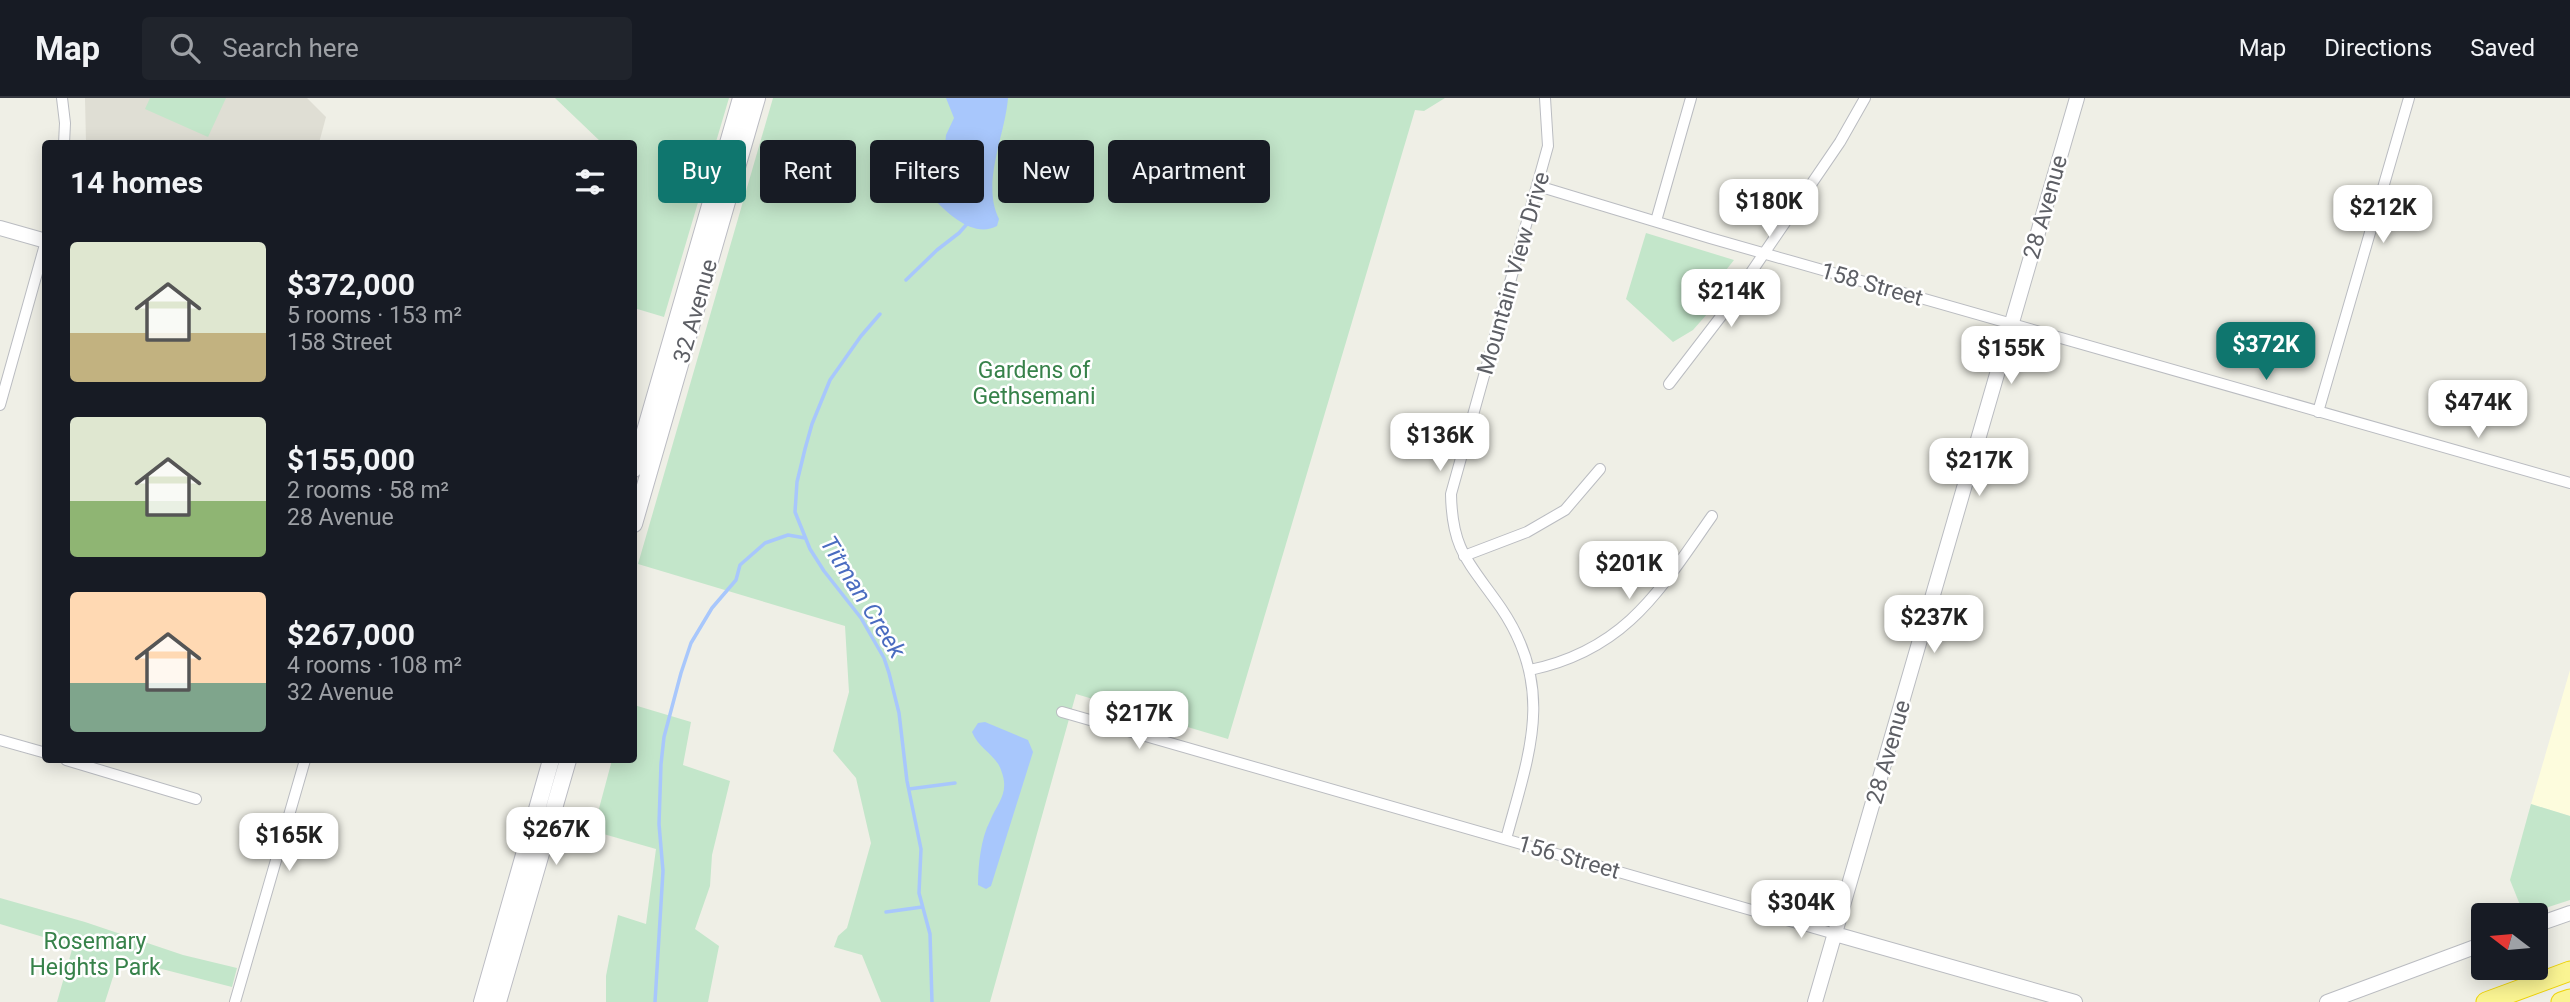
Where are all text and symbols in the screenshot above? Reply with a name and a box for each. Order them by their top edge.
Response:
search box [142,17,632,80]
text: Map [35,29,100,68]
icon: search [166,29,204,67]
text: Search here [222,33,359,63]
text: Map [2239,34,2286,62]
text: Directions [2324,34,2432,62]
text: Saved [2470,34,2535,62]
chip: Buy [658,140,746,203]
chip: Rent [760,140,856,203]
chip: Filters [870,140,984,203]
chip: New [998,140,1094,203]
chip: Apartment [1108,140,1270,203]
street label: 28 Avenue [2018,152,2073,262]
icon: filters [571,163,609,201]
text: 14 homes [70,165,203,200]
street label: Mountain View Drive [1472,169,1555,378]
pin: $180K [1720,180,1818,239]
pin: $212K [2334,186,2432,245]
text: $180K [1735,188,1803,215]
text: $212K [2349,194,2417,221]
street label: 32 Avenue [668,256,723,366]
street label: 158 Street [1818,257,1926,312]
text: $372,000 [287,267,415,302]
icon: home [126,270,210,354]
pin: $214K [1682,270,1780,329]
text: $214K [1697,278,1765,305]
text: 5 rooms · 153 m² [287,302,462,329]
pin: $372K [2217,322,2315,382]
pin: $155K [1962,327,2060,386]
text: 158 Street [287,329,392,356]
text: $372K [2232,331,2300,358]
text: $155K [1977,335,2045,362]
park label: Gardens of Gethsemani [972,357,1096,410]
pin: $474K [2429,380,2527,440]
text: $474K [2444,389,2512,416]
pin: $136K [1391,414,1489,473]
text: $136K [1406,422,1474,449]
pin: $217K [1930,438,2028,498]
text: $155,000 [287,442,415,477]
icon: home [126,445,210,529]
text: $217K [1945,447,2013,474]
text: 2 rooms · 58 m² [287,477,449,504]
text: 28 Avenue [287,504,394,531]
water label: Titman Creek [814,531,912,664]
pin: $201K [1580,542,1678,601]
text: $201K [1595,550,1663,577]
pin: $237K [1885,596,1983,655]
text: $237K [1900,604,1968,631]
text: $267,000 [287,617,415,652]
icon: home [126,620,210,704]
text: 4 rooms · 108 m² [287,652,462,679]
text: 32 Avenue [287,679,394,706]
pin: $217K [1090,692,1188,751]
street label: 28 Avenue [1861,697,1916,807]
text: $217K [1105,700,1173,727]
pin: $267K [507,808,605,867]
pin: $165K [240,814,338,873]
text: $267K [522,816,590,843]
text: $165K [255,822,323,849]
street label: 156 Street [1515,830,1623,885]
pin: $304K [1752,880,1850,940]
text: $304K [1767,889,1835,916]
north arrow [2471,903,2548,980]
map controls [2471,903,2548,980]
park label: Rosemary Heights Park [29,928,161,981]

